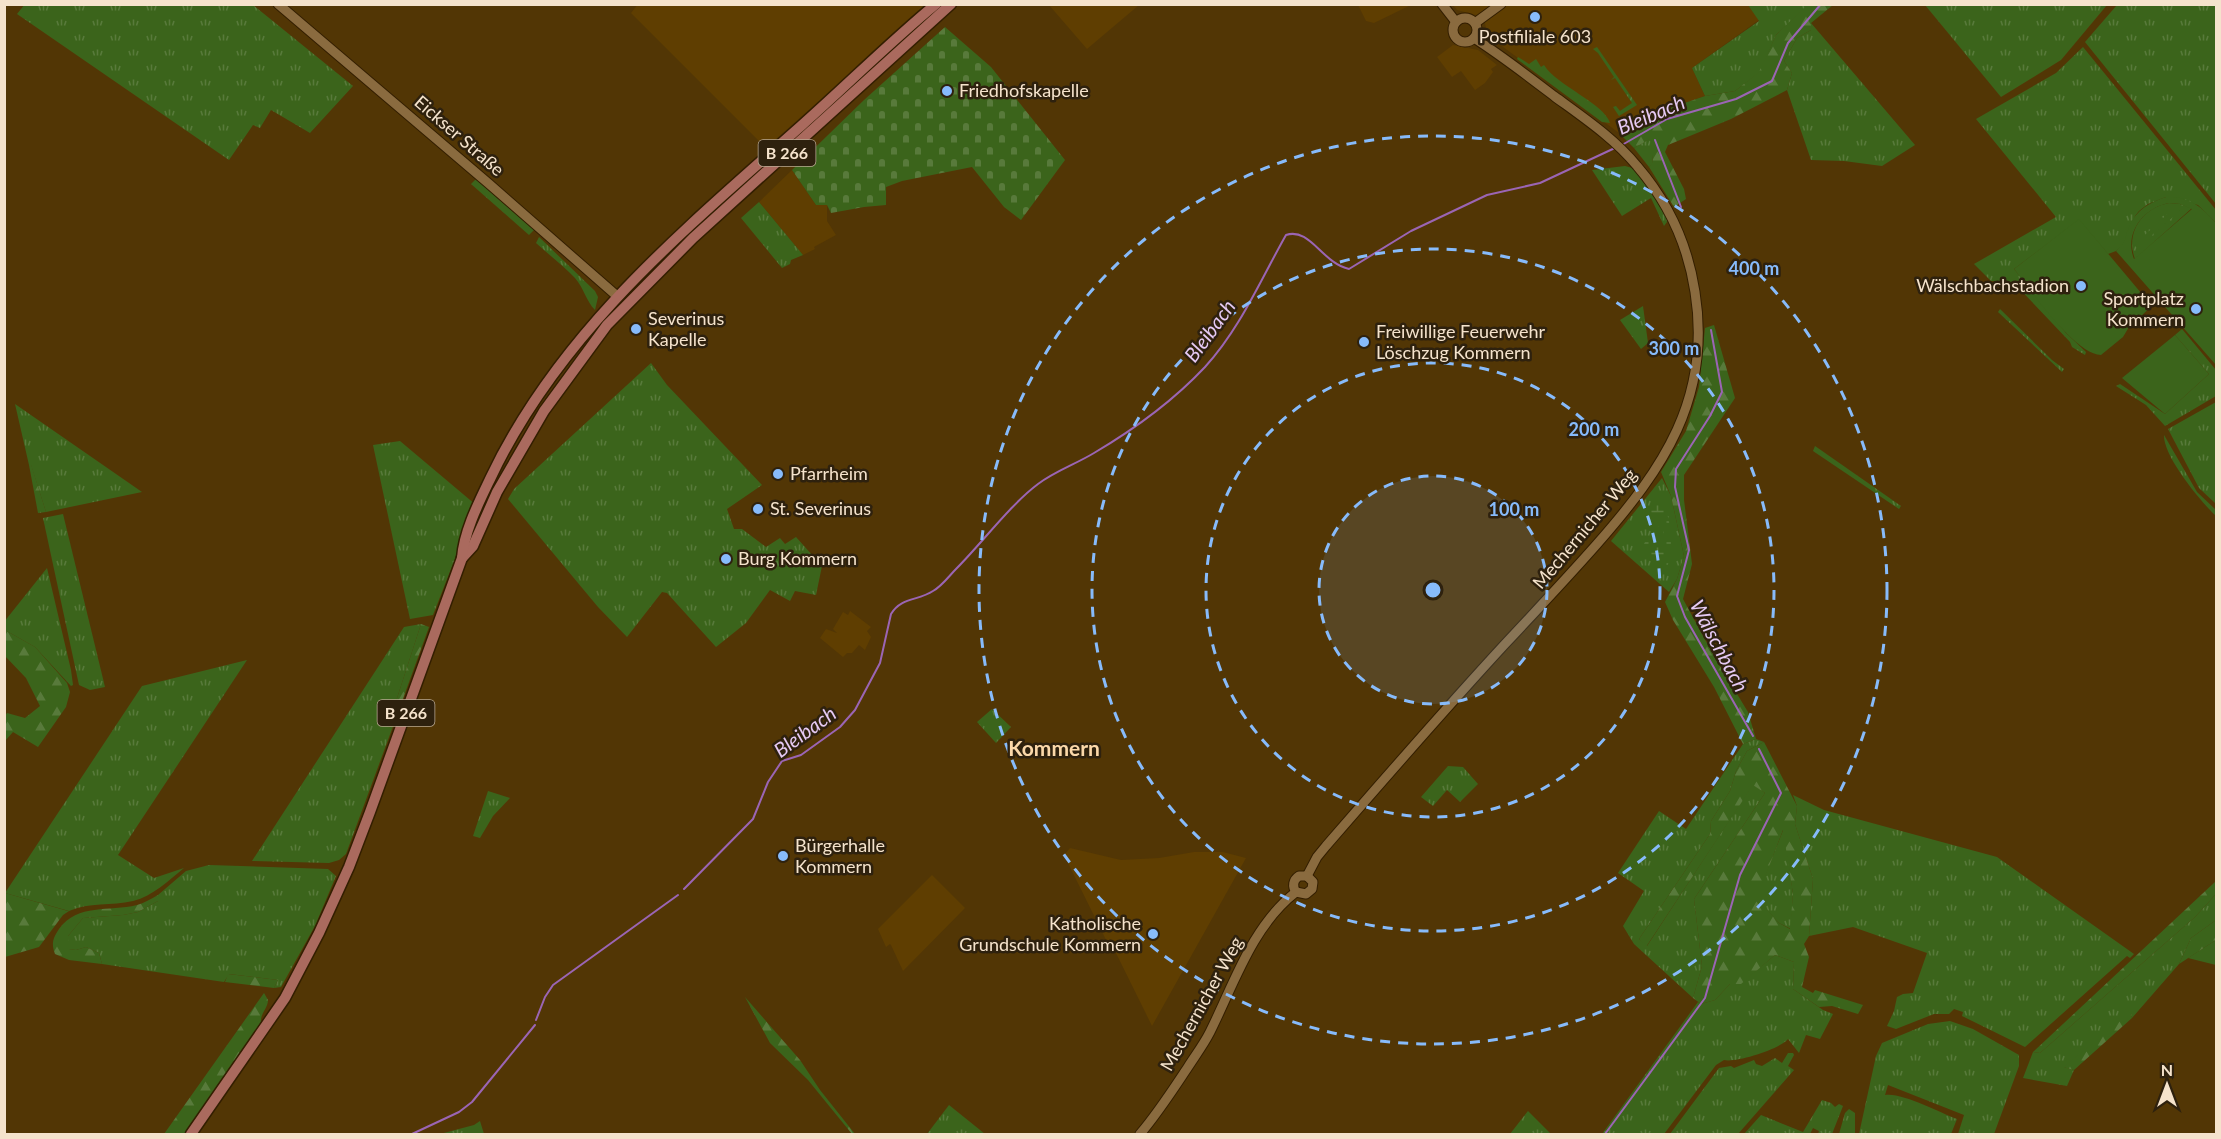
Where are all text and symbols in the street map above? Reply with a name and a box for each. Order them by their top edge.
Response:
marker: Postfiliale 603 [1528,10,1542,24]
place label: Postfiliale 603 [1479,25,1591,47]
place label: Friedhofskapelle [959,79,1089,101]
marker: Friedhofskapelle [940,84,954,98]
water label: Bleibach [1613,89,1688,139]
street label: Eickser Straße [410,90,509,180]
road number: B 266 [758,140,816,166]
text: 400 m [1729,257,1779,279]
place label: Wälschbachstadion [1916,274,2069,296]
marker: Wälschbachstadion [2074,279,2088,293]
place label: Sportplatz Kommern [2103,287,2184,330]
water label: Bleibach [1179,295,1240,366]
marker: Sportplatz Kommern [2189,302,2203,316]
place label: Severinus Kapelle [648,307,725,350]
place label: Freiwillige Feuerwehr Löschzug Kommern [1376,320,1546,363]
marker: Severinus Kapelle [629,322,643,336]
marker: Freiwillige Feuerwehr Löschzug Kommern [1357,335,1371,349]
text: 300 m [1649,337,1699,359]
text: 200 m [1569,418,1619,440]
place label: Pfarrheim [790,462,868,484]
street label: Mechernicher Weg [1528,464,1641,593]
marker: Pfarrheim [771,467,785,481]
place label: St. Severinus [770,497,871,519]
text: 100 m [1489,498,1539,520]
marker: St. Severinus [751,502,765,516]
place label: Burg Kommern [738,547,857,569]
marker: Burg Kommern [719,552,733,566]
centre of rings [1423,580,1443,600]
water label: Wälschbach [1686,595,1754,696]
road number: B 266 [378,700,434,726]
water label: Bleibach [769,701,840,762]
district label: Kommern [1008,735,1100,760]
place label: Bürgerhalle Kommern [795,834,885,877]
marker: Bürgerhalle Kommern [776,849,790,863]
place label: Katholische Grundschule Kommern [959,912,1141,955]
marker: Katholische Grundschule Kommern [1146,927,1160,941]
street label: Mechernicher Weg [1155,933,1247,1075]
north arrow [2137,1055,2197,1115]
text: N [2161,1060,2173,1079]

